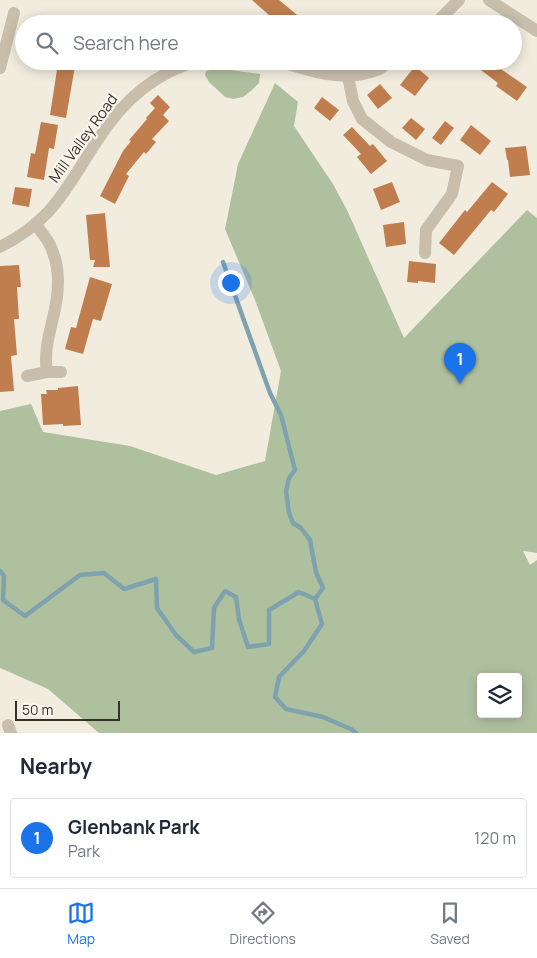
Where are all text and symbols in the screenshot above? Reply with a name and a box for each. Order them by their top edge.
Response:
search box [15,15,522,70]
icon: search [33,29,61,57]
text: Search here [73,30,179,56]
street label: Mill Valley Road [44,89,122,187]
your location [218,270,244,296]
pin: 1 [444,343,476,384]
map controls [477,673,522,718]
button: layers [477,673,522,718]
scale bar [15,698,120,721]
text: 50 m [22,700,53,719]
text: Nearby [20,752,92,780]
text: Glenbank Park [68,814,199,840]
text: 1 [33,827,41,849]
text: 120 m [474,827,516,849]
text: Park [68,840,100,862]
tab: Map [67,899,95,948]
tab: Directions [230,899,296,948]
tab: Saved [430,899,470,948]

